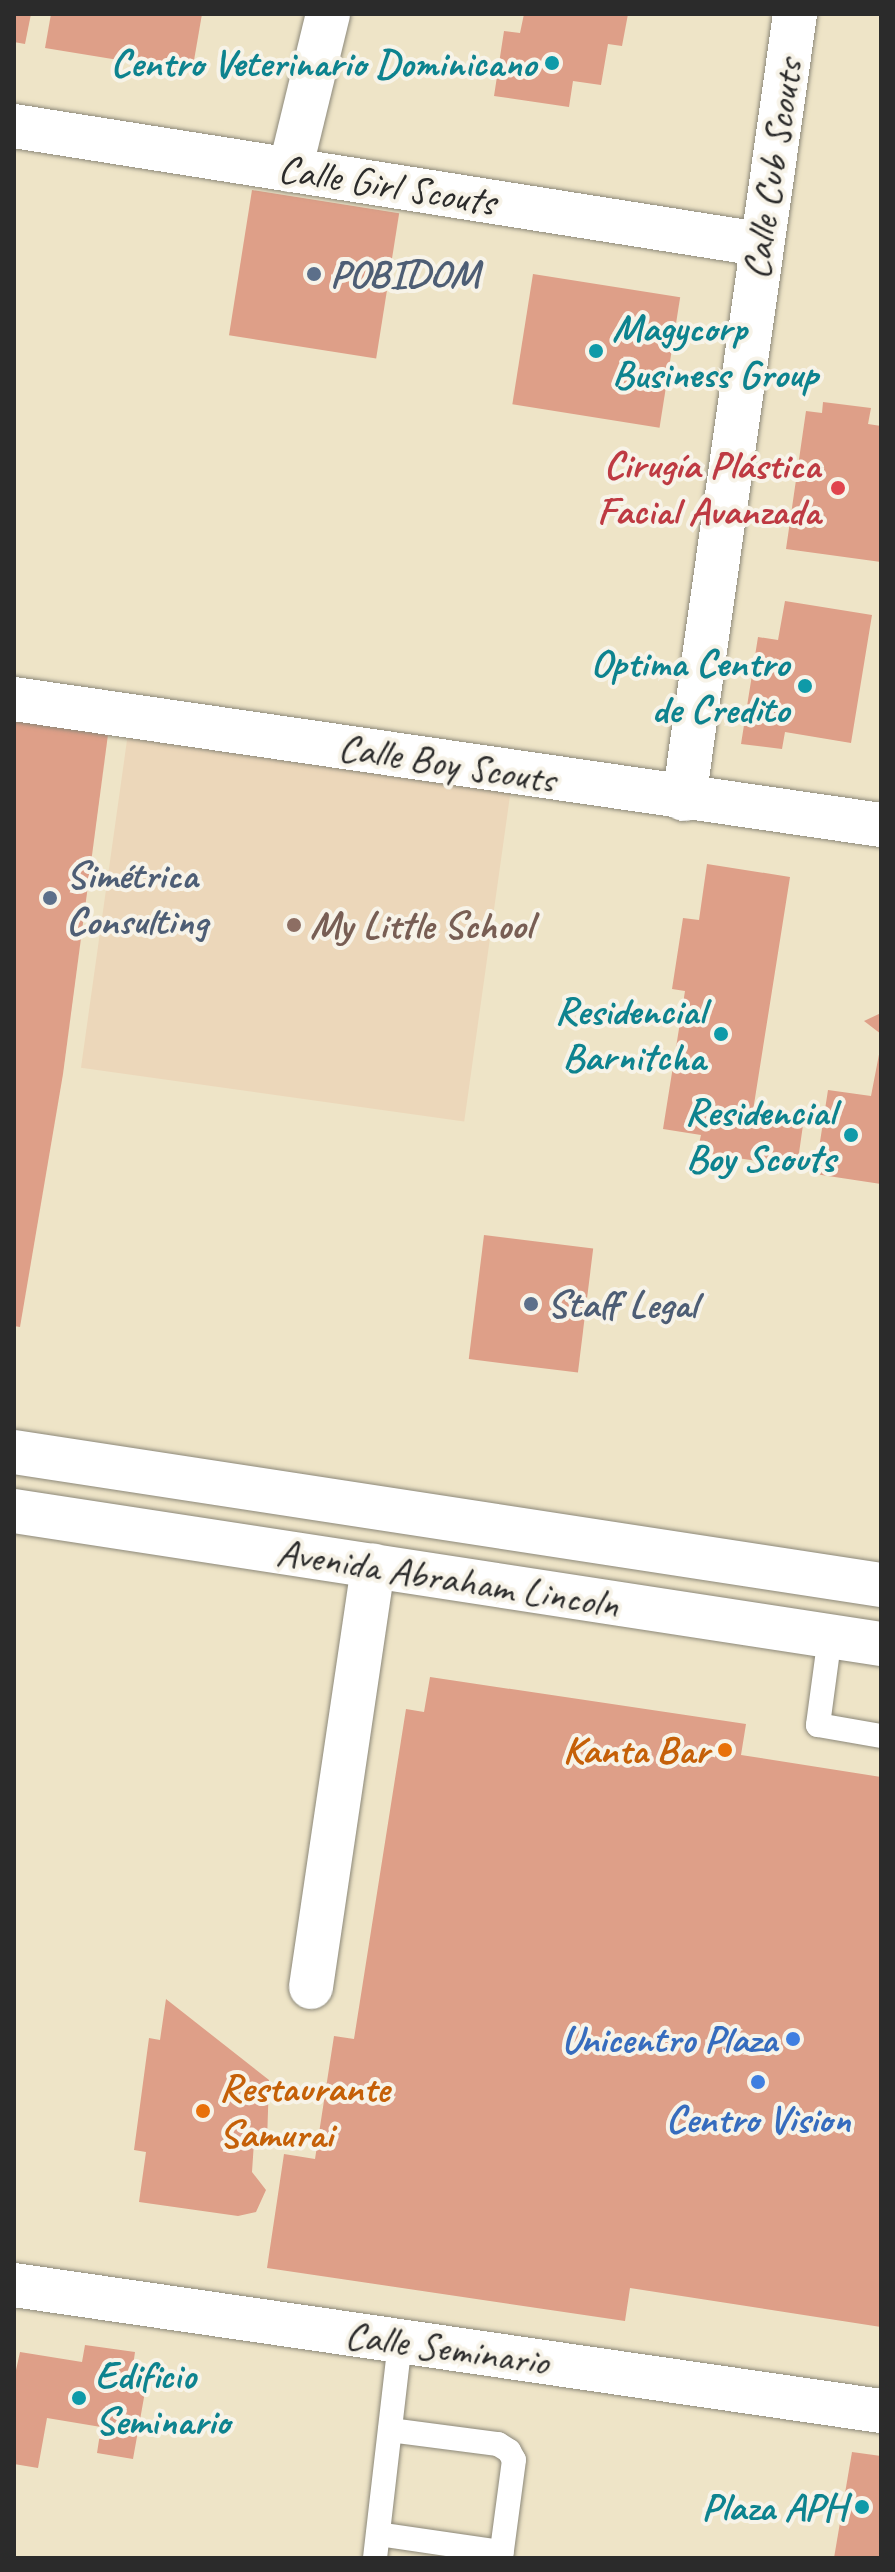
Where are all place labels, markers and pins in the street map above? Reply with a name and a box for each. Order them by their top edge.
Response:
place label: Centro Veterinario Dominicano [109,39,536,87]
marker: Centro Veterinario Dominicano [543,54,561,72]
place label: POBIDOM [330,250,479,298]
marker: POBIDOM [305,265,323,283]
place label: Magycorp Business Group [612,304,818,398]
marker: Magycorp Business Group [587,342,605,360]
place label: Cirugía Plástica Facial Avanzada [598,441,820,535]
marker: Cirugía Plástica Facial Avanzada [827,477,849,499]
place label: Optima Centro de Credito [590,639,789,733]
marker: Optima Centro de Credito [796,677,814,695]
place label: Simétrica Consulting [66,851,208,945]
marker: Simétrica Consulting [41,889,59,907]
place label: My Little School [310,901,532,949]
marker: My Little School [285,916,303,934]
place label: Residencial Barnitcha [555,987,705,1081]
marker: Residencial Barnitcha [712,1025,730,1043]
place label: Residencial Boy Scouts [685,1088,835,1182]
marker: Residencial Boy Scouts [842,1126,860,1144]
place label: Staff Legal [547,1280,697,1328]
marker: Staff Legal [522,1295,540,1313]
place label: Kanta Bar [562,1726,709,1774]
marker: Kanta Bar [716,1741,734,1759]
place label: Unicentro Plaza [561,2015,777,2063]
marker: Unicentro Plaza [784,2030,802,2048]
place label: Restaurante Samurai [219,2064,389,2158]
marker: Centro Vision [749,2073,767,2091]
place label: Centro Vision [666,2095,850,2143]
marker: Restaurante Samurai [194,2102,212,2120]
place label: Edificio Seminario [95,2351,230,2445]
marker: Edificio Seminario [70,2389,88,2407]
place label: Plaza APH [702,2483,846,2531]
marker: Plaza APH [853,2498,871,2516]

